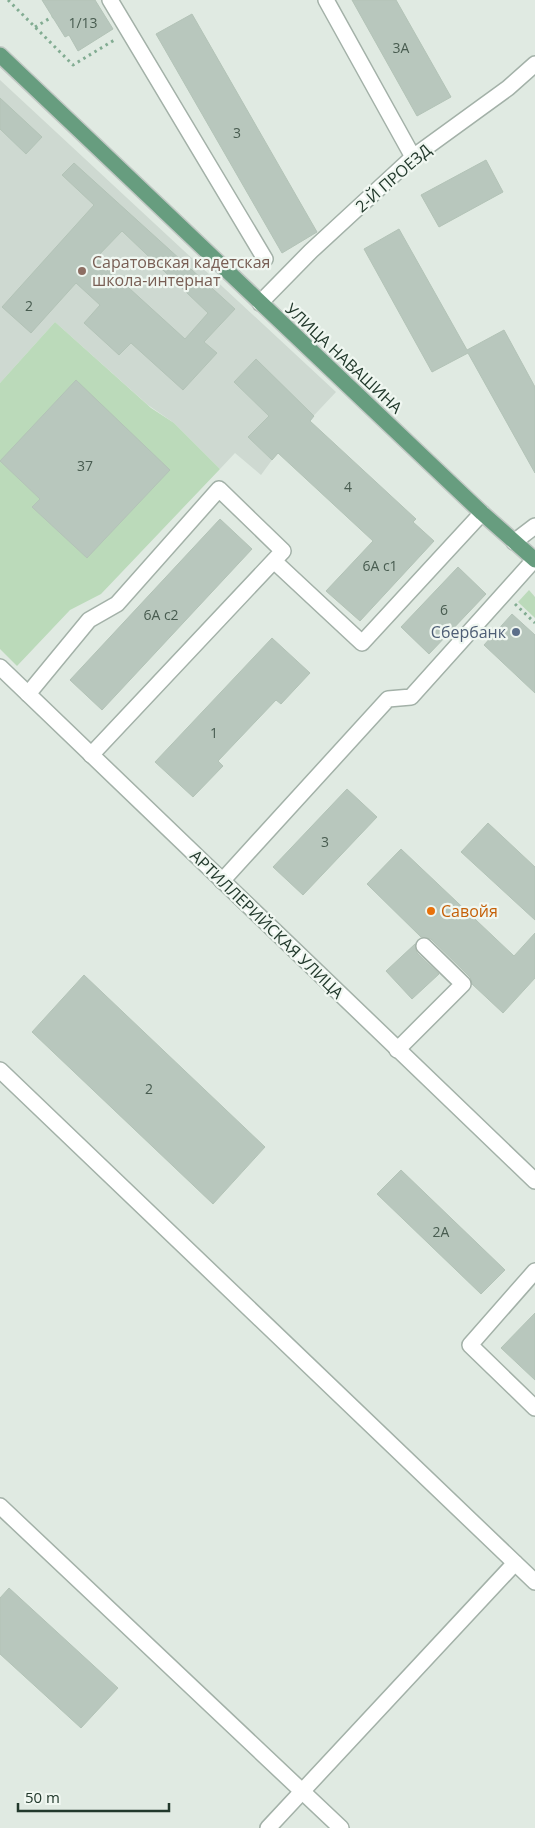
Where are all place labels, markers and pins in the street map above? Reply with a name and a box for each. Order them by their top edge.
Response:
place label: Саратовская кадетская школа-интернат [92,251,270,291]
marker: Саратовская кадетская школа-интернат [76,265,88,277]
place label: Сбербанк [431,621,507,643]
marker: Сбербанк [510,626,522,638]
place label: Савойя [441,900,498,922]
marker: Савойя [425,905,437,917]

